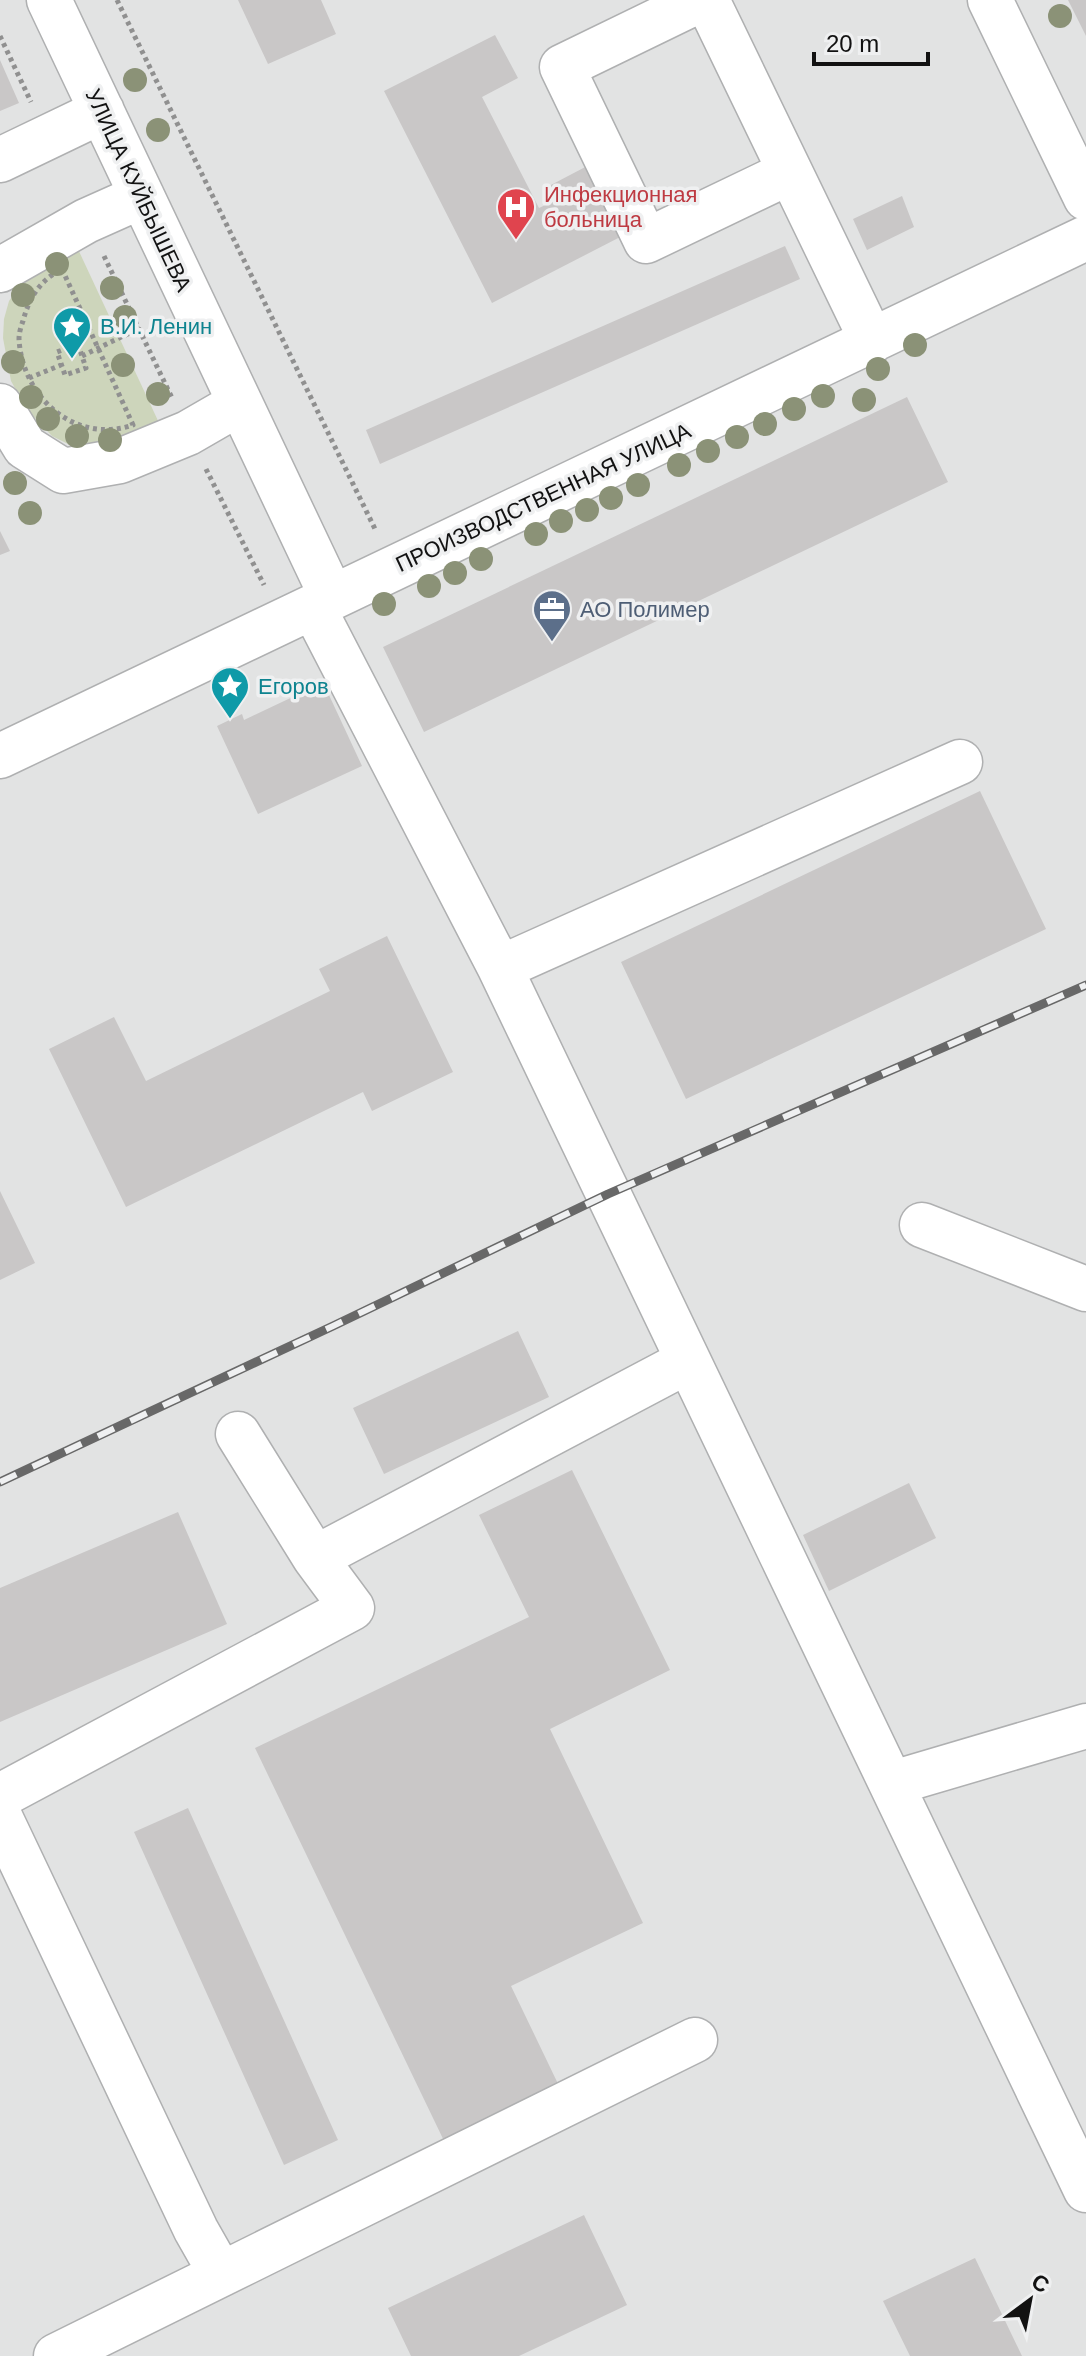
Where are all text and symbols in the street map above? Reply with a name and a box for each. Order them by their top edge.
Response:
scale bar [814,16,928,66]
text: 20 m [826,30,879,57]
street label: УЛИЦА КУЙБЫШЕВА [81,85,197,296]
place label: Инфекционная больница [544,182,698,232]
hospital icon: Инфекционная больница [495,186,537,241]
place icon: В.И. Ленин [51,305,93,360]
place label: В.И. Ленин [100,314,212,339]
street label: ПРОИЗВОДСТВЕННАЯ УЛИЦА [392,418,695,577]
office icon: АО Полимер [531,588,573,643]
place label: АО Полимер [580,597,710,622]
place icon: Егоров [209,665,251,720]
place label: Егоров [258,674,329,699]
north arrow [990,2260,1070,2340]
text: С [1027,2269,1054,2298]

